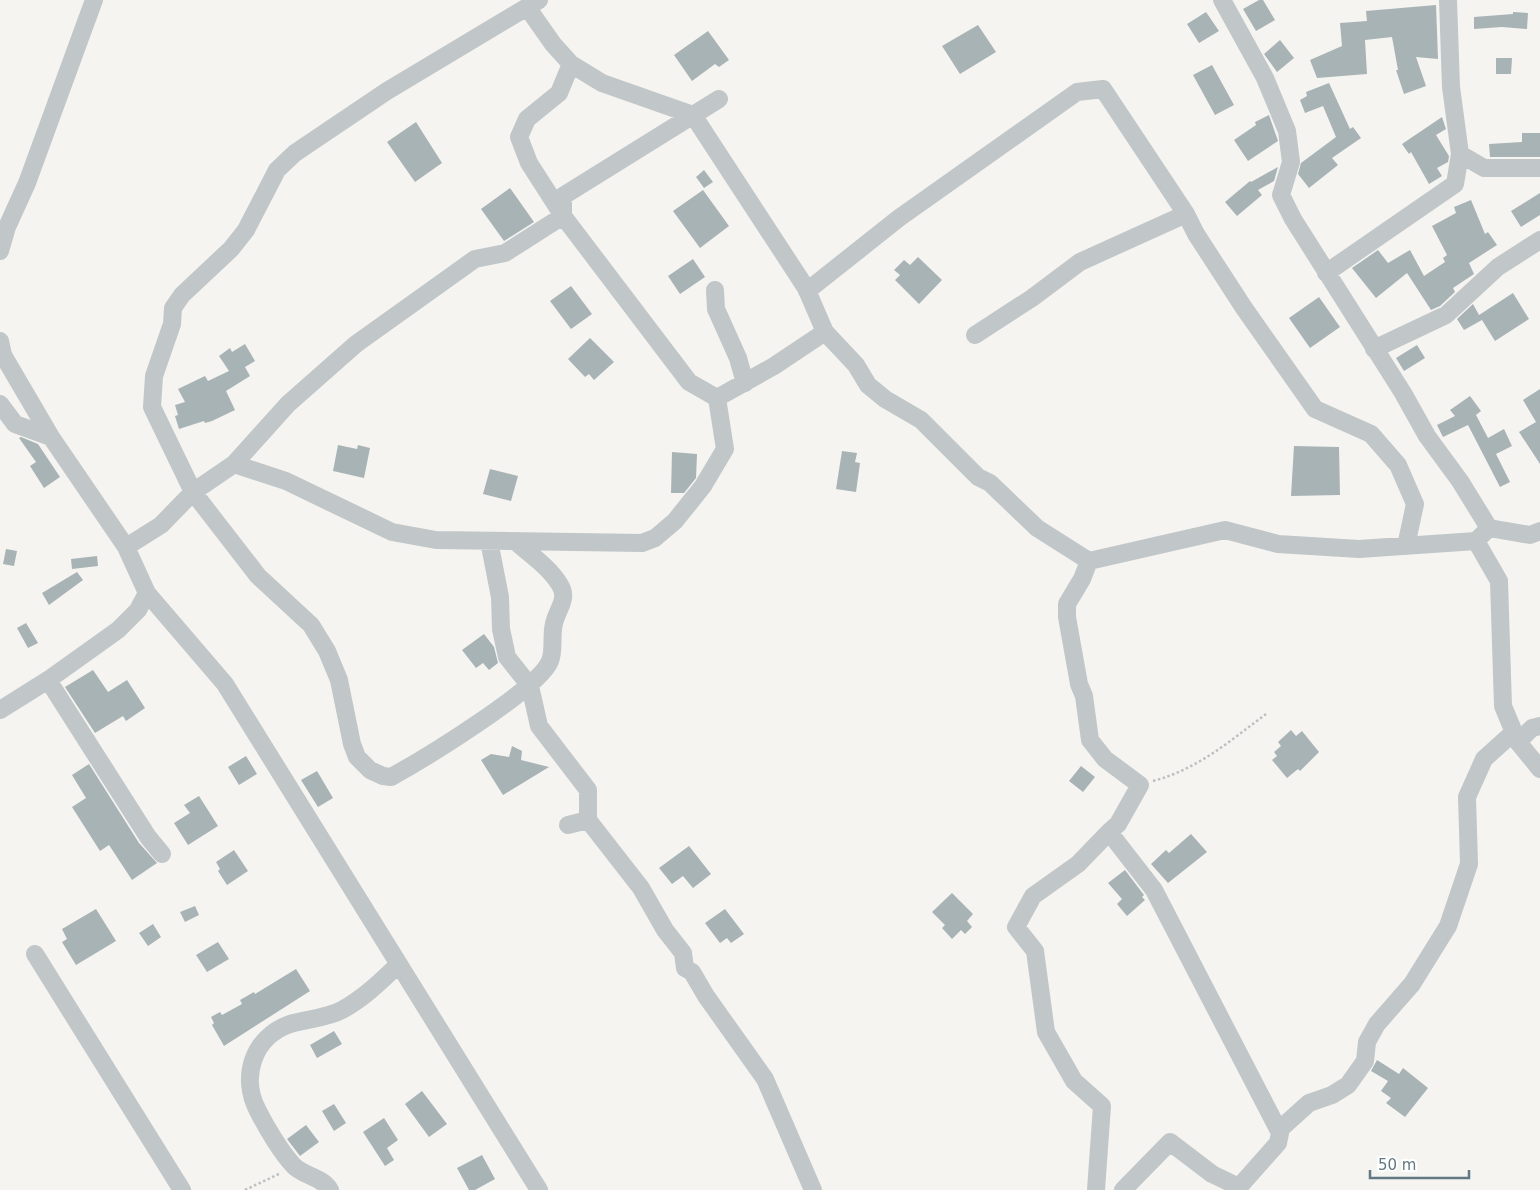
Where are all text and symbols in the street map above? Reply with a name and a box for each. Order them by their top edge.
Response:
scale bar [1370,1148,1469,1180]
text: 50 m [1378,1156,1416,1174]

